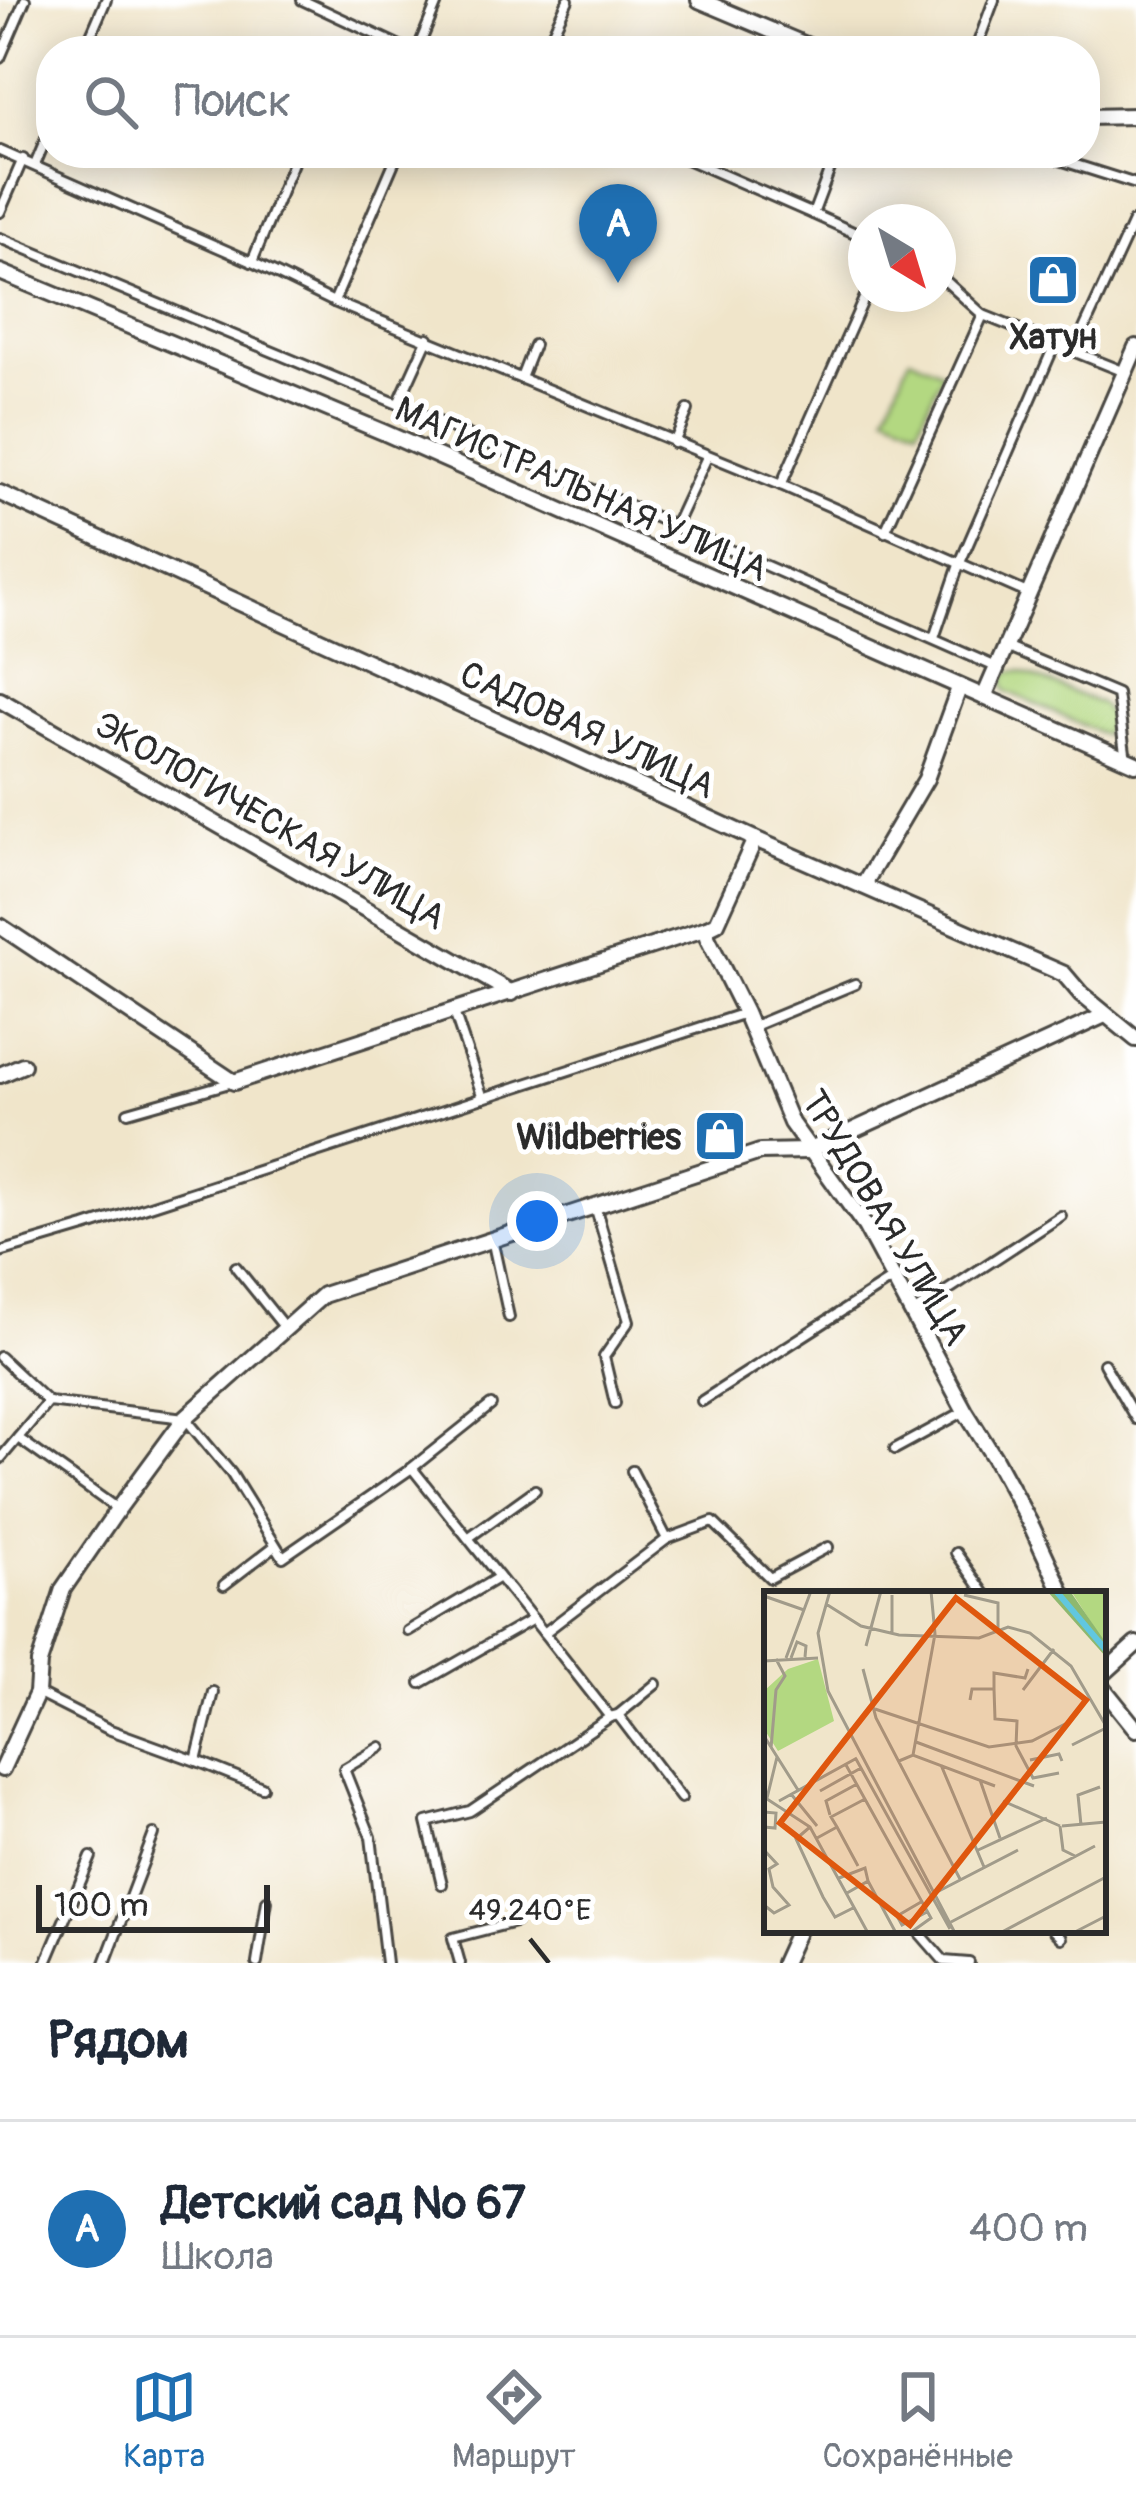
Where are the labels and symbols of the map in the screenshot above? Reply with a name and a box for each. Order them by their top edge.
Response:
pin: A [579,184,657,283]
north arrow [848,204,956,312]
shop icon: Хатун [1025,252,1081,308]
place label: Хатун [1009,315,1097,360]
street label: МАГИСТРАЛЬНАЯ УЛИЦА [388,387,775,592]
street label: САДОВАЯ УЛИЦА [453,652,722,809]
street label: ЭКОЛОГИЧЕСКАЯ УЛИЦА [87,702,454,940]
street label: ТРУДОВАЯ УЛИЦА [791,1082,979,1354]
shop icon: Wildberries [692,1108,748,1164]
place label: Wildberries [516,1115,682,1160]
your location [507,1191,567,1251]
inset map [764,1591,1106,1933]
scale bar [36,1879,270,1932]
text: 49.240°E [469,1892,591,1929]

